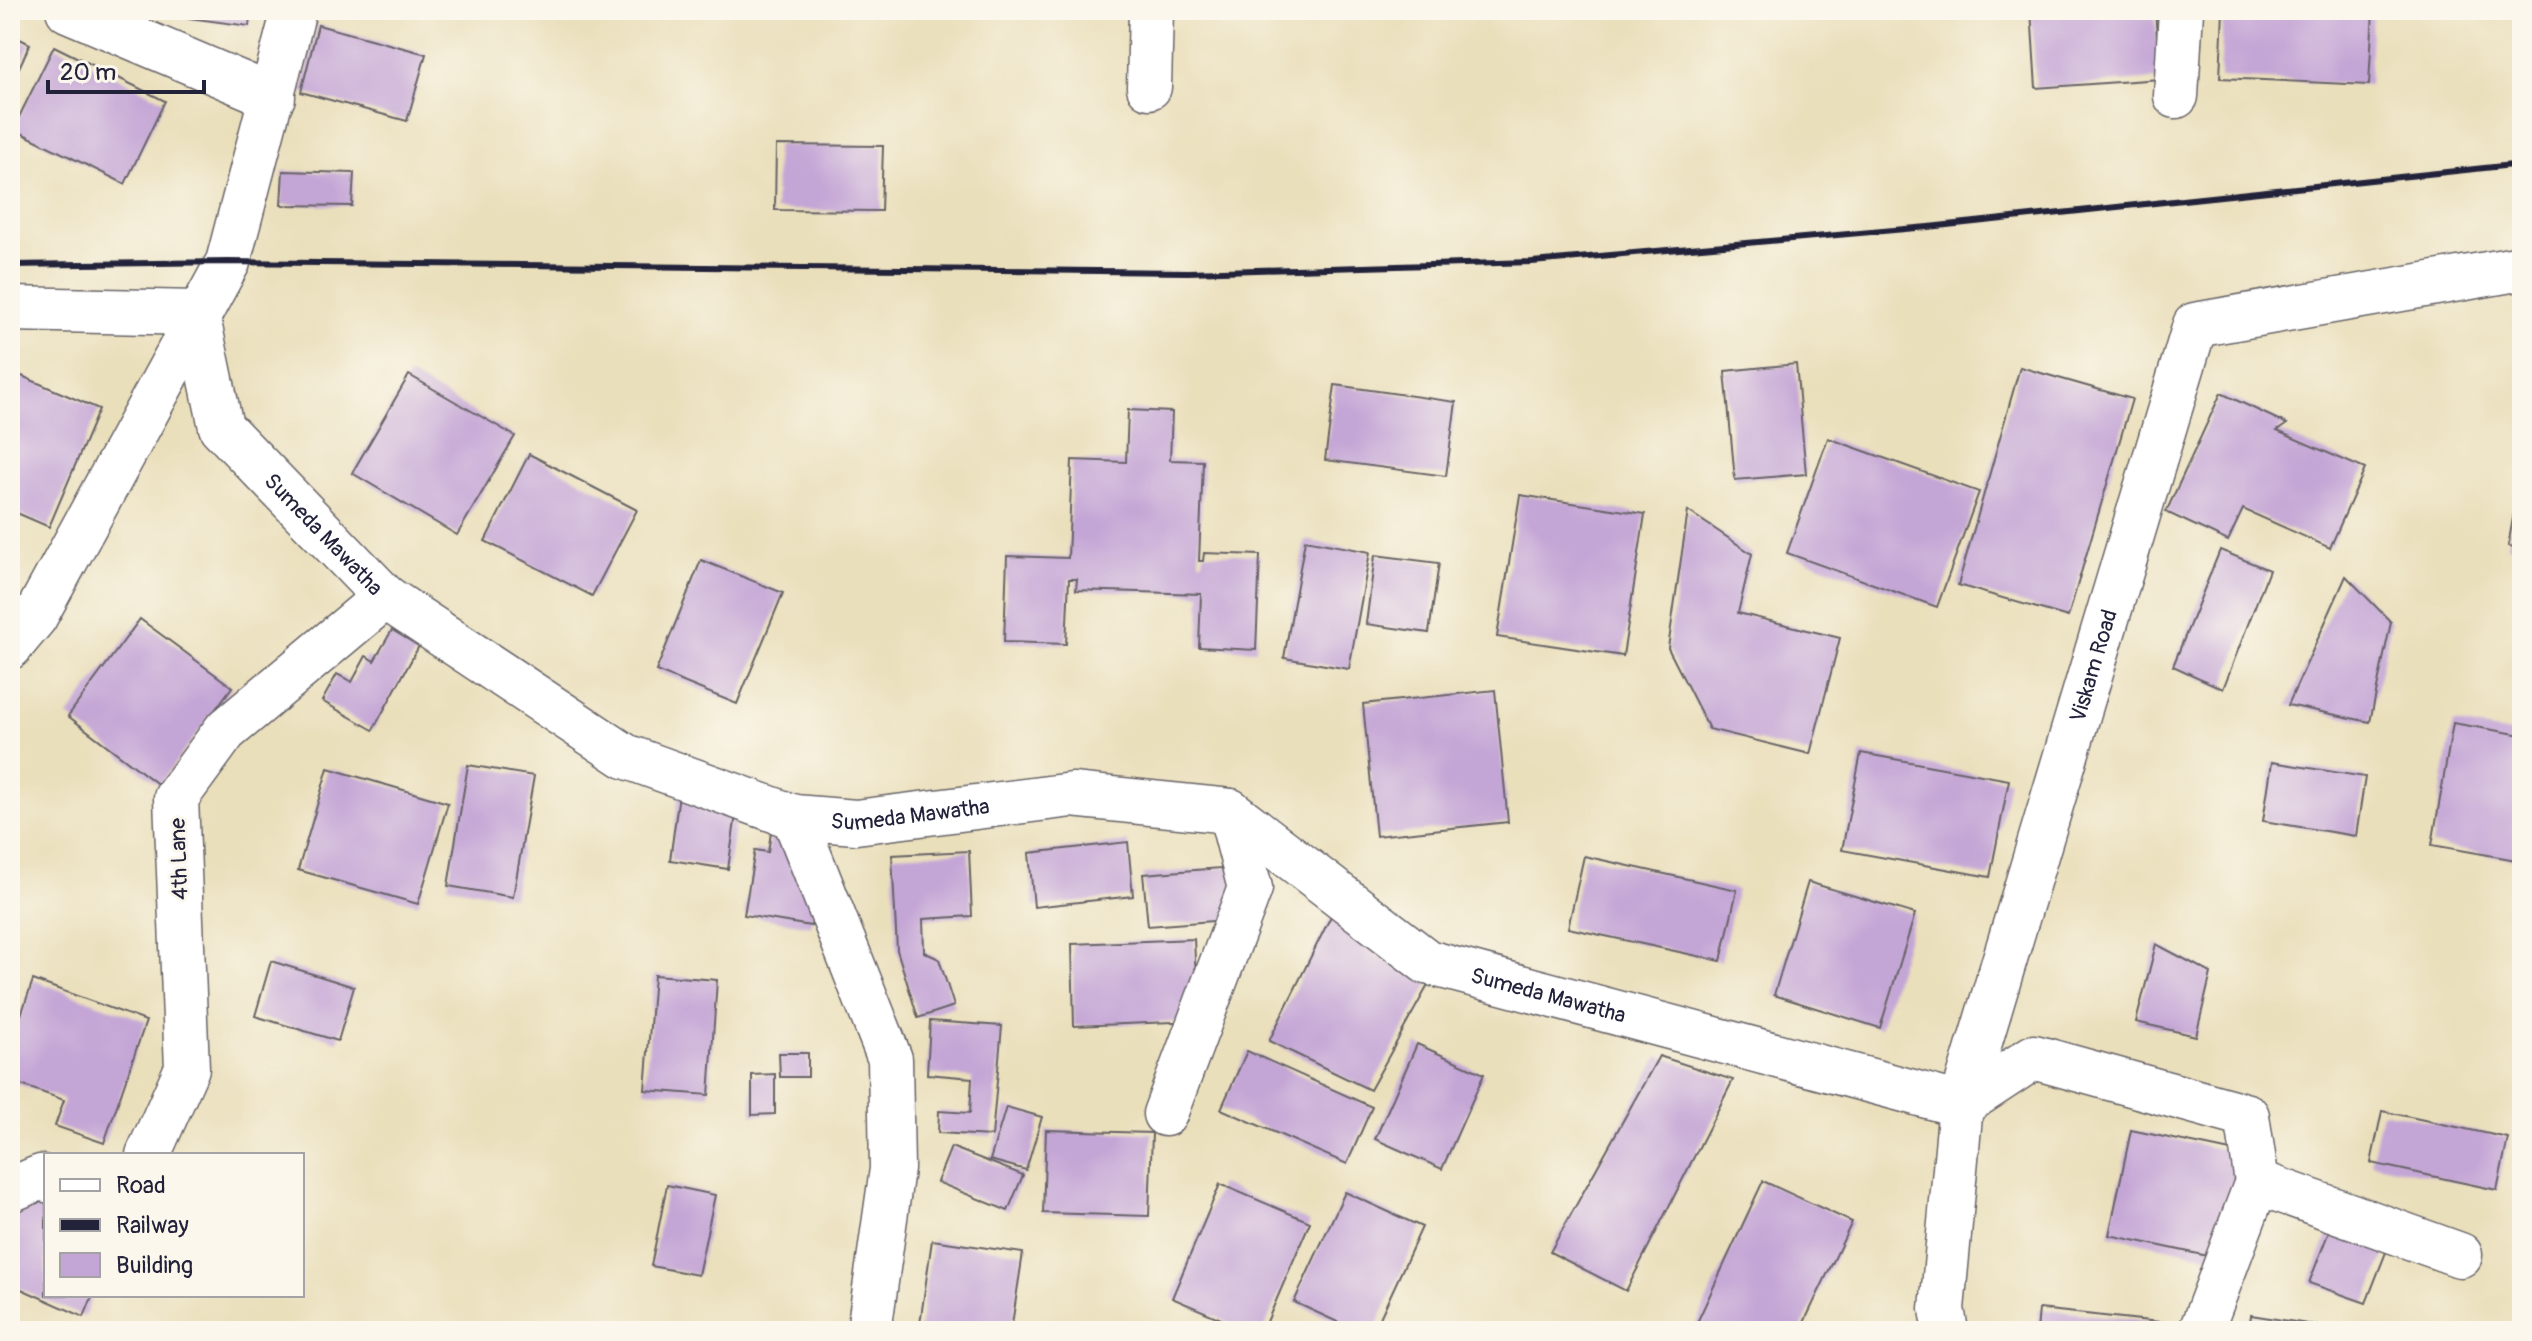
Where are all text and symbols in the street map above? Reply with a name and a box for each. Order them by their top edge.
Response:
scale bar [48,44,204,94]
text: 20 m [60,58,116,87]
street label: Sumeda Mawatha [258,467,389,602]
street label: Viskam Road [2064,606,2124,726]
street label: Sumeda Mawatha [830,792,991,837]
street label: 4th Lane [164,817,194,900]
street label: Sumeda Mawatha [1468,961,1629,1030]
legend [44,1153,304,1297]
text: Road [116,1171,166,1200]
text: Railway [116,1211,189,1240]
text: Building [116,1251,193,1280]

